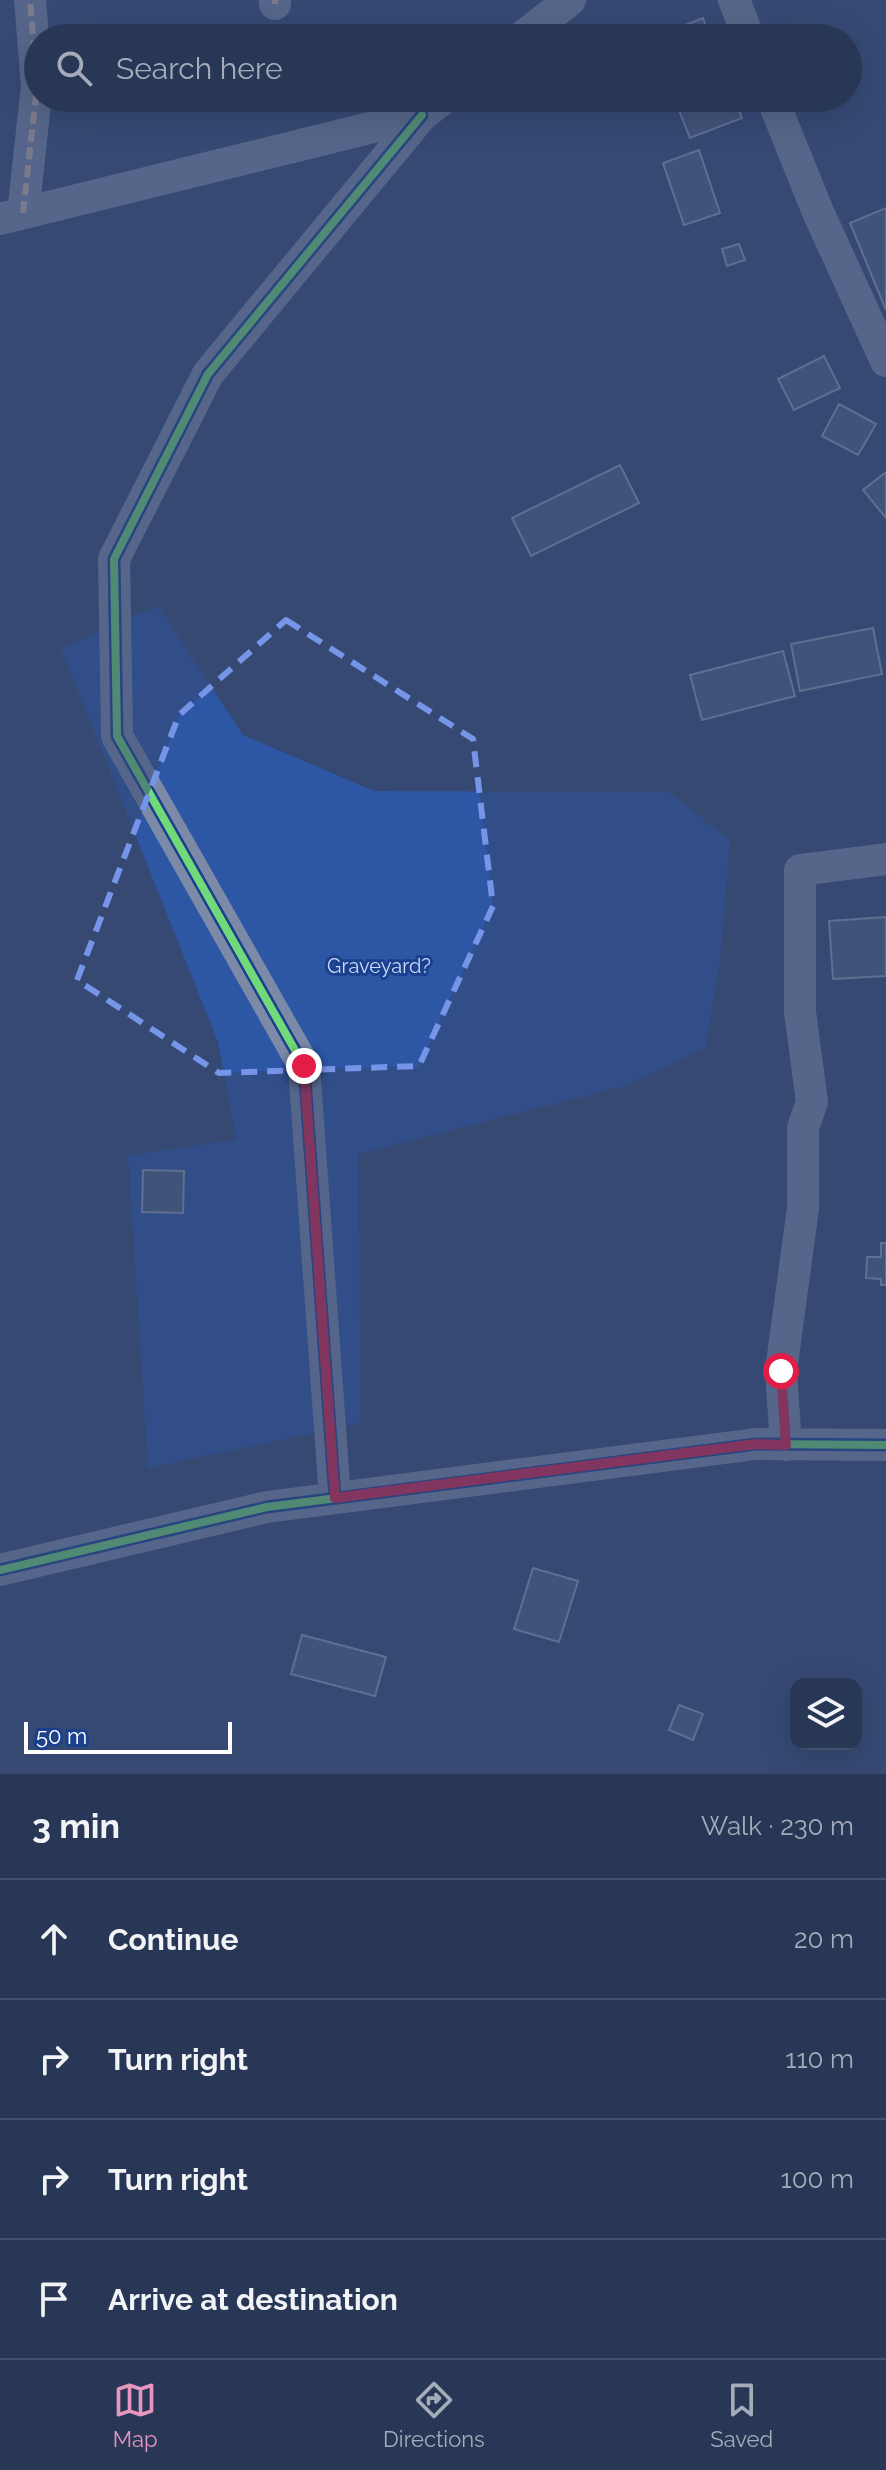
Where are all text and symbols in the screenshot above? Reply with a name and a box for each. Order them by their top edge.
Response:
search box [24,24,862,112]
icon: search [52,46,96,90]
text: Search here [116,51,283,86]
park label: Graveyard? [327,954,431,978]
route end [286,1048,322,1084]
route start [763,1353,799,1389]
map controls [790,1678,862,1750]
button: layers [790,1678,862,1750]
scale bar [24,1718,232,1754]
text: 50 m [36,1723,87,1749]
text: 3 min [32,1806,120,1846]
text: Walk · 230 m [701,1811,854,1841]
icon: ahead [32,1917,76,1961]
text: Continue [108,1922,239,1957]
text: 20 m [794,1924,854,1954]
icon: right [32,2037,76,2081]
text: Turn right [108,2042,248,2077]
text: 110 m [785,2044,854,2074]
icon: right [32,2157,76,2201]
text: Turn right [108,2162,248,2197]
text: 100 m [781,2164,854,2194]
icon: arrive [32,2277,76,2321]
text: Arrive at destination [108,2282,398,2317]
tab: Map [113,2378,158,2452]
tab: Directions [383,2378,485,2452]
tab: Saved [710,2378,773,2452]

